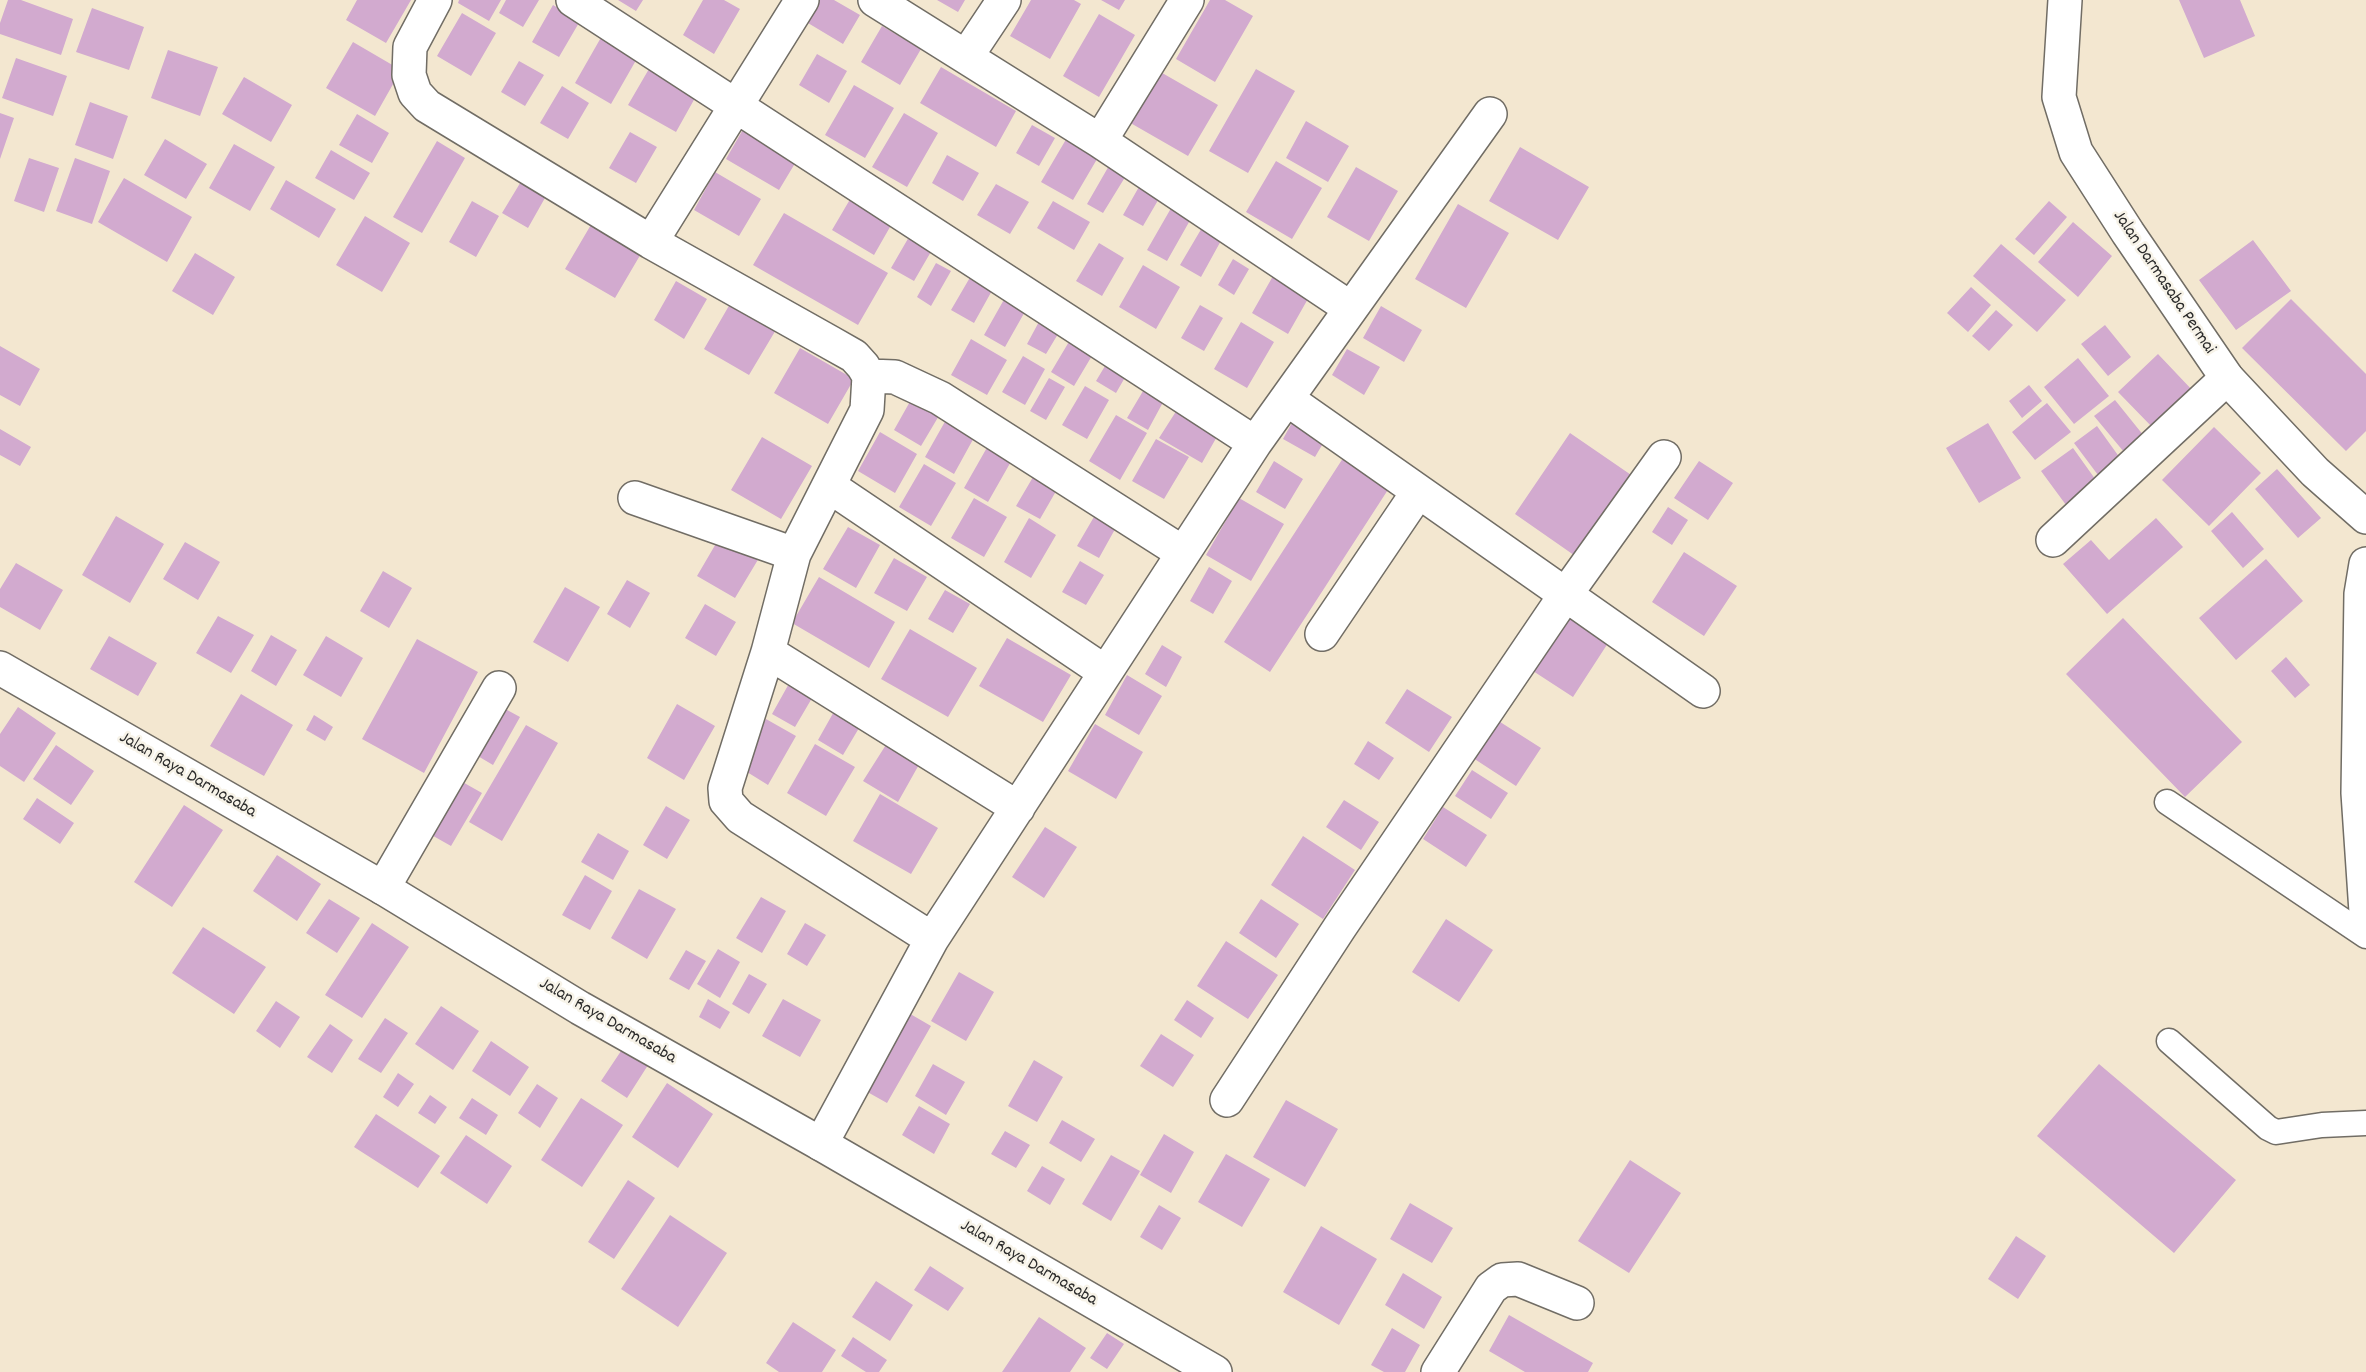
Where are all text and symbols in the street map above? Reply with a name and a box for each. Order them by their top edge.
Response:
street label: Jalan Darmasaba Permai [2107,207,2219,359]
street label: Jalan Raya Darmasaba [115,728,259,824]
street label: Jalan Raya Darmasaba [535,974,679,1070]
street label: Jalan Raya Darmasaba [956,1216,1100,1312]

